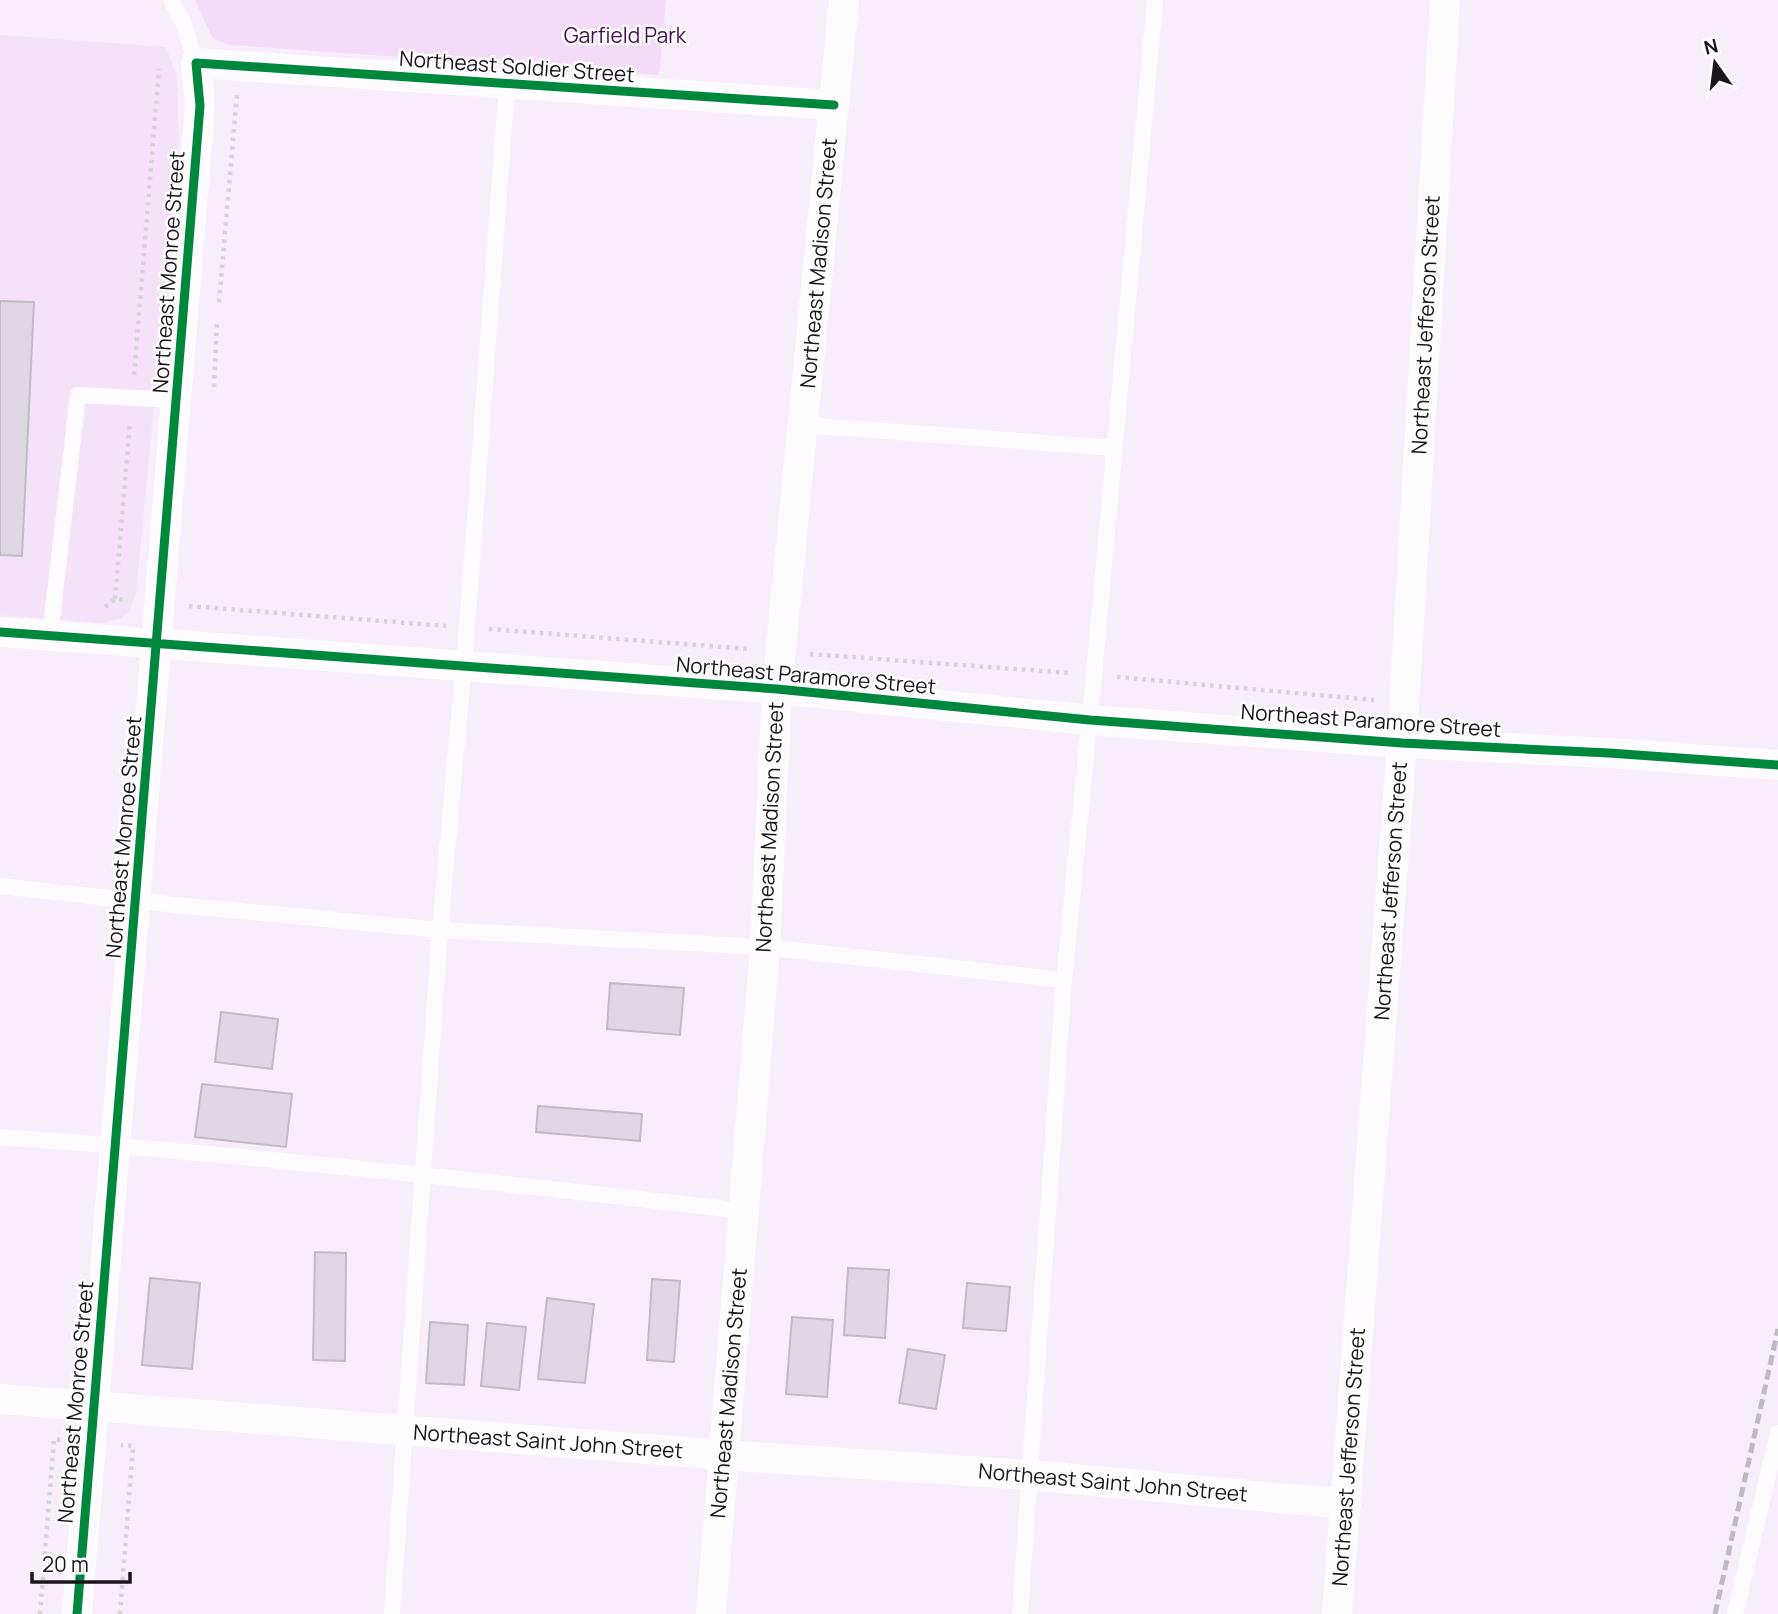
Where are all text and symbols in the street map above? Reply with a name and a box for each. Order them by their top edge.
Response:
park label: Garfield Park [564,21,687,49]
north arrow [1680,28,1750,98]
text: N [1701,32,1721,61]
street label: Northeast Soldier Street [398,44,636,88]
street label: Northeast Madison Street [793,137,843,389]
street label: Northeast Monroe Street [146,150,190,394]
street label: Northeast Jefferson Street [1404,195,1446,455]
street label: Northeast Paramore Street [675,650,937,700]
street label: Northeast Paramore Street [1240,697,1502,743]
street label: Northeast Madison Street [748,701,790,953]
street label: Northeast Monroe Street [98,715,148,959]
street label: Northeast Jefferson Street [1367,761,1413,1021]
street label: Northeast Madison Street [703,1267,753,1519]
street label: Northeast Monroe Street [50,1280,100,1524]
street label: Northeast Jefferson Street [1325,1327,1371,1587]
street label: Northeast Saint John Street [412,1418,684,1464]
street label: Northeast Saint John Street [977,1456,1249,1508]
scale bar [32,1540,130,1584]
text: 20 m [42,1550,89,1578]

